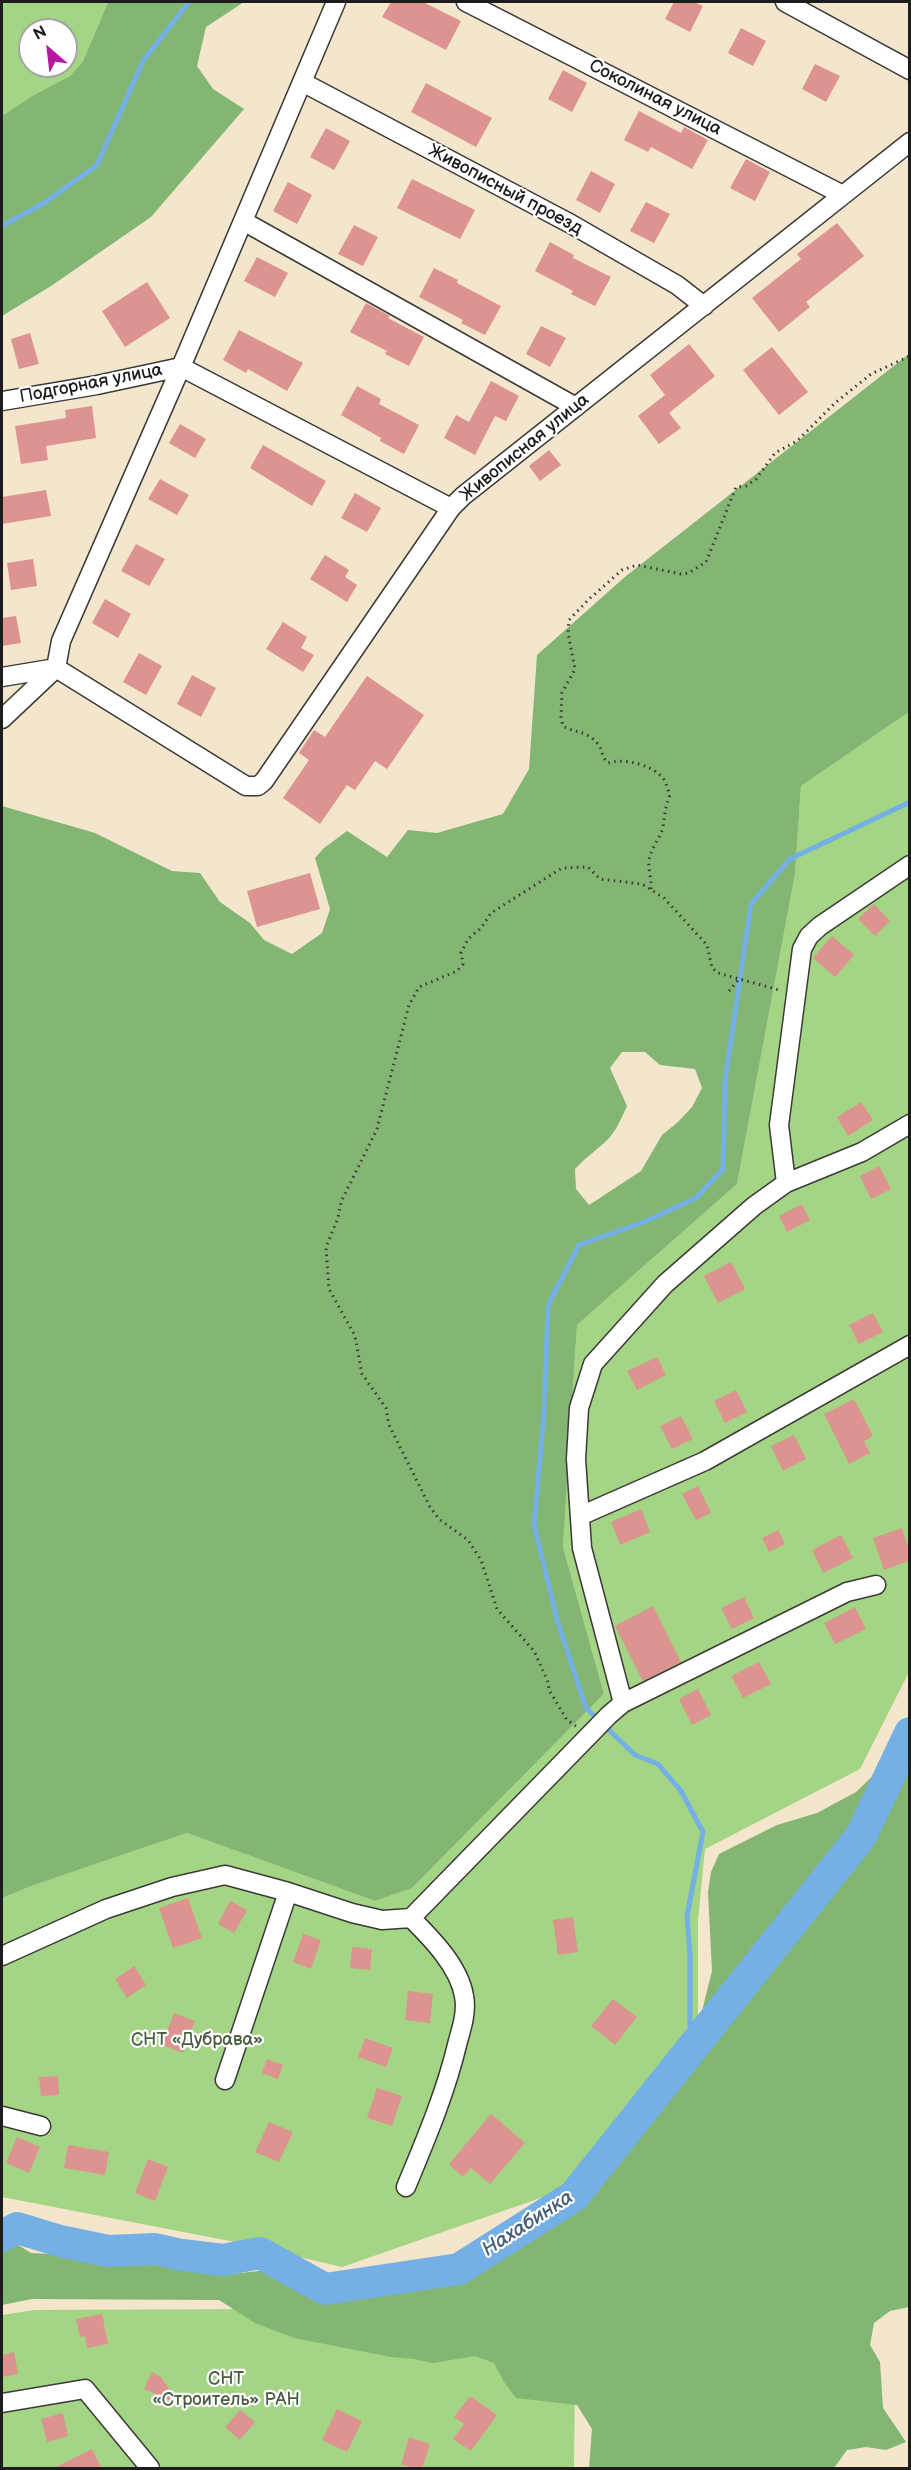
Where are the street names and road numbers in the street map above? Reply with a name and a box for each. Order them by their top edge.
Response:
street label: Соколиная улица [585,55,725,141]
street label: Живописный проезд [424,140,586,240]
street label: Подгорная улица [18,360,164,408]
street label: Живописная улица [456,389,594,507]

